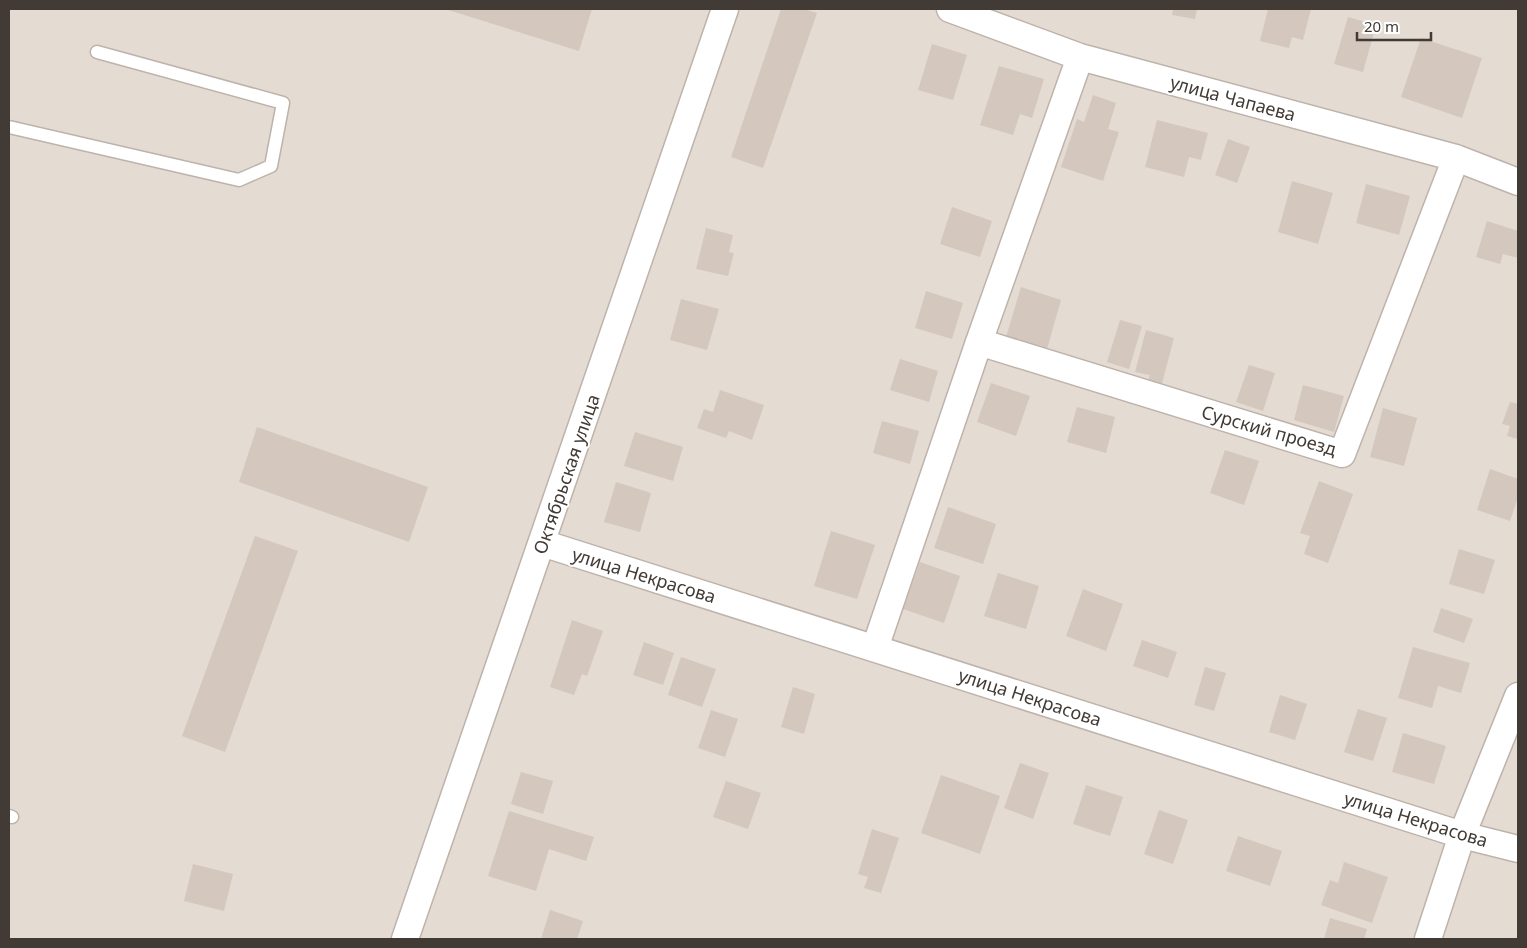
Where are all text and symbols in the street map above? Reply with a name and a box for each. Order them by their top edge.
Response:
scale bar [1357,10,1431,42]
text: 20 m [1364,16,1399,36]
street label: улица Чапаева [1168,70,1298,126]
street label: Октябрьская улица [527,391,605,557]
street label: Сурский проезд [1199,399,1339,461]
street label: улица Некрасова [569,542,719,608]
street label: улица Некрасова [955,663,1105,731]
street label: улица Некрасова [1341,786,1491,852]

